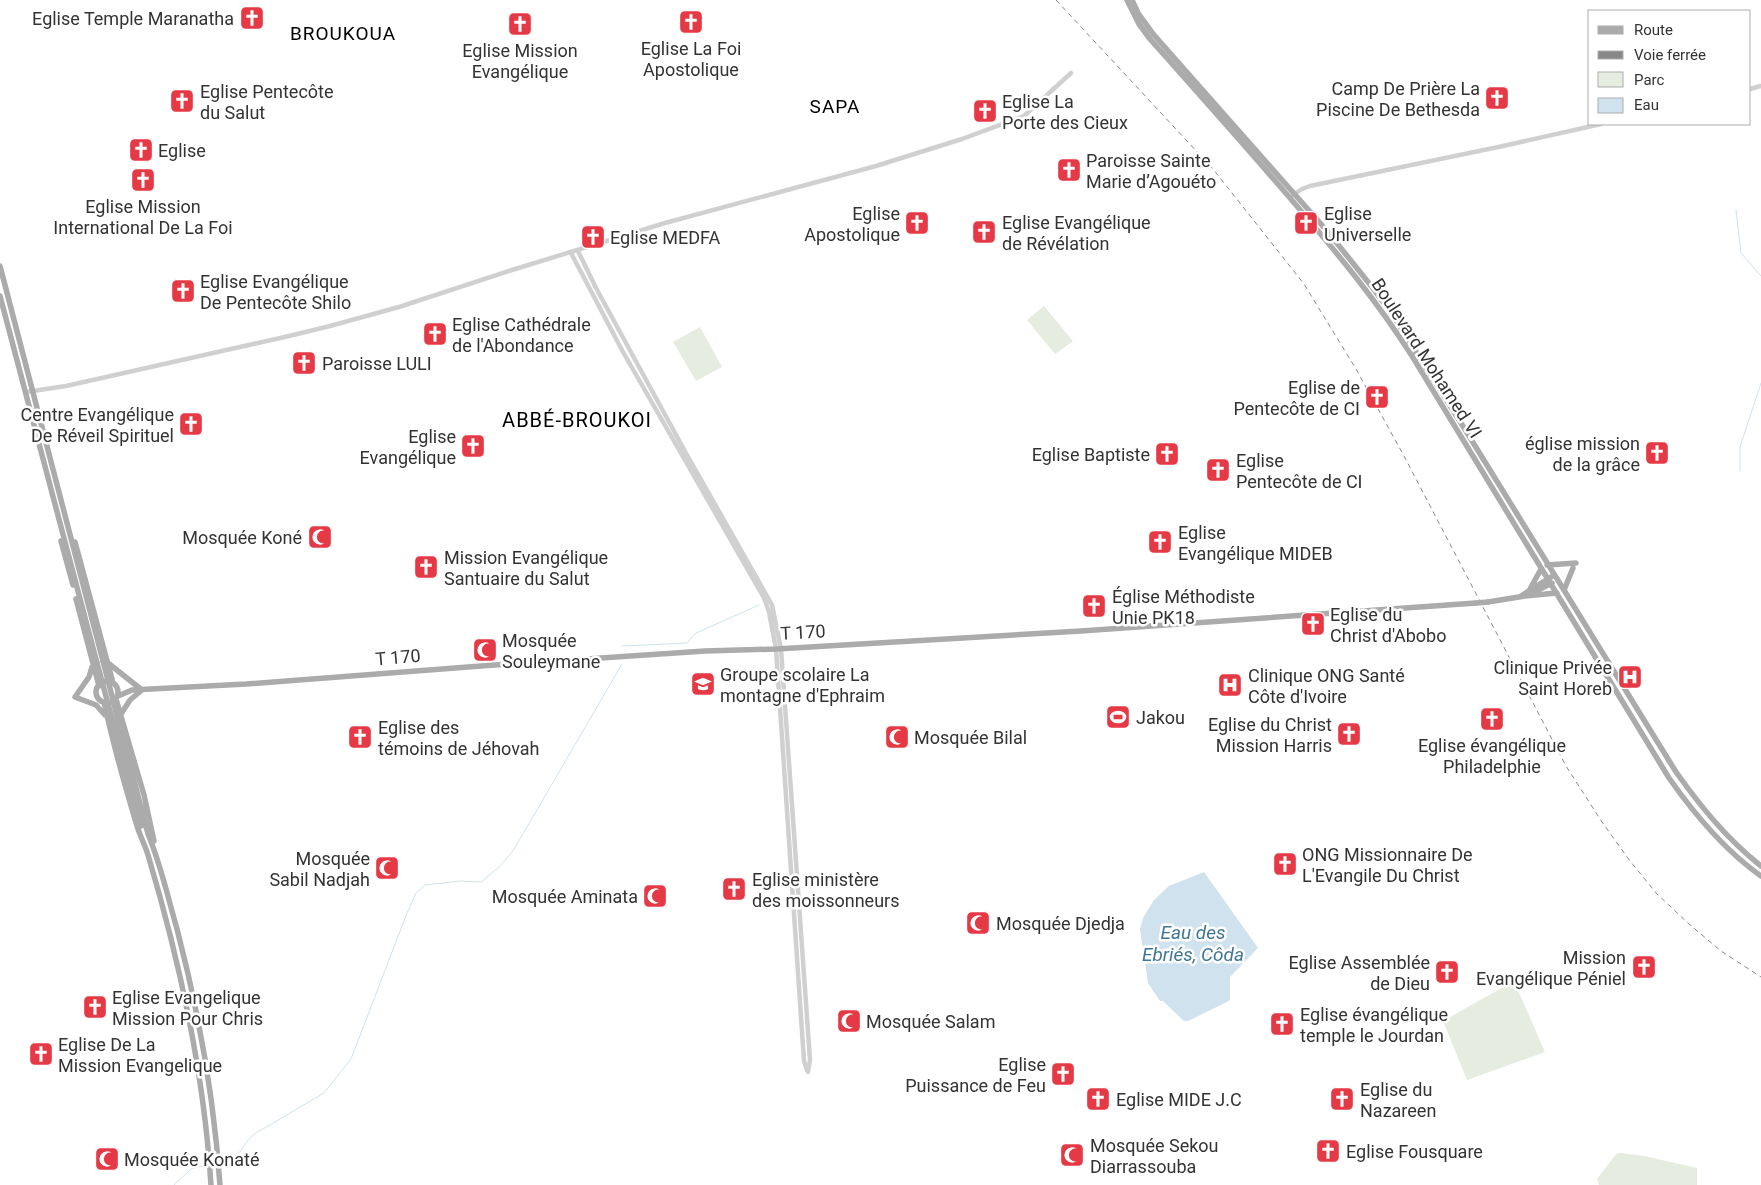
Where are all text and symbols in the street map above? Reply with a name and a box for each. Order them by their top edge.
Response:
church icon: Eglise Temple Maranatha [239,5,265,31]
place label: Eglise Temple Maranatha [32,8,234,29]
church icon: Eglise La Foi Apostolique [678,9,704,35]
legend [1588,10,1751,125]
church icon: Eglise Mission Evangélique [507,11,533,37]
text: Route [1634,21,1673,39]
district label: BROUKOUA [290,22,396,45]
place label: Eglise La Foi Apostolique [641,38,741,80]
place label: Eglise Mission Evangélique [462,40,578,82]
text: Voie ferrée [1634,46,1706,64]
text: Parc [1634,71,1664,89]
place label: Camp De Prière La Piscine De Bethesda [1316,78,1480,120]
place label: Eglise Pentecôte du Salut [200,81,334,123]
church icon: Camp De Prière La Piscine De Bethesda [1484,85,1510,111]
church icon: Eglise Pentecôte du Salut [169,88,195,114]
place label: Eglise La Porte des Cieux [1002,91,1128,133]
district label: SAPA [810,95,860,118]
text: Eau [1634,96,1659,114]
church icon: Eglise La Porte des Cieux [972,98,998,124]
church icon: Eglise [128,137,154,163]
place label: Eglise [158,140,206,161]
place label: Paroisse Sainte Marie d’Agouéto [1086,150,1216,192]
church icon: Paroisse Sainte Marie d’Agouéto [1056,157,1082,183]
church icon: Eglise Mission International De La Foi [130,167,156,193]
place label: Eglise Mission International De La Foi [53,196,233,238]
place label: Eglise Apostolique [804,203,900,245]
place label: Eglise Universelle [1324,203,1411,245]
church icon: Eglise Apostolique [904,210,930,236]
church icon: Eglise Universelle [1293,210,1319,236]
place label: Eglise Evangélique de Révélation [1002,212,1151,254]
church icon: Eglise Evangélique de Révélation [971,219,997,245]
church icon: Eglise MEDFA [580,224,606,250]
place label: Eglise MEDFA [610,227,720,248]
place label: Eglise Evangélique De Pentecôte Shilo [200,271,351,313]
street label: Boulevard Mohamed VI [1368,274,1486,442]
church icon: Eglise Evangélique De Pentecôte Shilo [170,278,196,304]
place label: Eglise Cathédrale de l'Abondance [452,314,591,356]
church icon: Eglise Cathédrale de l'Abondance [422,321,448,347]
church icon: Paroisse LULI [291,350,317,376]
place label: Paroisse LULI [322,353,432,374]
place label: Eglise de Pentecôte de CI [1233,377,1360,419]
church icon: Eglise de Pentecôte de CI [1364,384,1390,410]
place label: Centre Evangélique De Réveil Spirituel [21,404,174,446]
district label: ABBÉ-BROUKOI [502,408,652,432]
church icon: Centre Evangélique De Réveil Spirituel [178,411,204,437]
place label: Eglise Evangélique [360,426,456,468]
church icon: Eglise Evangélique [460,433,486,459]
place label: église mission de la grâce [1525,433,1640,475]
church icon: église mission de la grâce [1644,440,1670,466]
church icon: Eglise Baptiste [1154,441,1180,467]
place label: Eglise Baptiste [1032,444,1150,465]
place label: Eglise Pentecôte de CI [1236,450,1363,492]
church icon: Eglise Pentecôte de CI [1205,457,1231,483]
place label: Eglise Evangélique MIDEB [1178,522,1333,564]
mosque icon: Mosquée Koné [307,524,333,550]
place label: Mosquée Koné [182,527,302,548]
church icon: Eglise Evangélique MIDEB [1147,529,1173,555]
place label: Mission Evangélique Santuaire du Salut [444,547,608,589]
church icon: Mission Evangélique Santuaire du Salut [413,554,439,580]
place label: Église Méthodiste Unie PK18 [1112,586,1255,628]
church icon: Église Méthodiste Unie PK18 [1081,593,1107,619]
place label: Eglise du Christ d'Abobo [1330,604,1446,646]
church icon: Eglise du Christ d'Abobo [1300,611,1326,637]
street label: T 170 [780,620,826,644]
place label: Mosquée Souleymane [502,630,600,672]
mosque icon: Mosquée Souleymane [472,637,498,663]
street label: T 170 [375,645,421,669]
place label: Clinique Privée Saint Horeb [1494,657,1612,699]
place label: Groupe scolaire La montagne d'Ephraim [720,664,885,706]
hospital icon: Clinique Privée Saint Horeb [1617,664,1643,690]
place label: Clinique ONG Santé Côte d'Ivoire [1248,665,1405,707]
school or university icon: Groupe scolaire La montagne d'Ephraim [690,671,716,697]
hospital icon: Clinique ONG Santé Côte d'Ivoire [1217,672,1243,698]
sports icon: Jakou [1105,704,1131,730]
church icon: Eglise évangélique Philadelphie [1479,706,1505,732]
place label: Jakou [1136,707,1185,728]
place label: Eglise du Christ Mission Harris [1208,714,1332,756]
place label: Eglise des témoins de Jéhovah [378,717,540,759]
church icon: Eglise du Christ Mission Harris [1336,721,1362,747]
church icon: Eglise des témoins de Jéhovah [347,724,373,750]
mosque icon: Mosquée Bilal [884,724,910,750]
place label: Mosquée Bilal [914,727,1027,748]
place label: Eglise évangélique Philadelphie [1418,735,1566,777]
place label: ONG Missionnaire De L'Evangile Du Christ [1302,844,1473,886]
place label: Mosquée Sabil Nadjah [269,848,370,890]
church icon: ONG Missionnaire De L'Evangile Du Christ [1272,851,1298,877]
mosque icon: Mosquée Sabil Nadjah [374,855,400,881]
place label: Eglise ministère des moissonneurs [752,869,899,911]
church icon: Eglise ministère des moissonneurs [721,876,747,902]
mosque icon: Mosquée Aminata [642,883,668,909]
place label: Mosquée Aminata [492,886,638,907]
mosque icon: Mosquée Djedja [965,910,991,936]
place label: Mosquée Djedja [996,913,1125,934]
water label: Eau des Ebriés, Côda [1142,921,1244,966]
place label: Mission Evangélique Péniel [1476,947,1626,989]
place label: Eglise Assemblée de Dieu [1289,952,1430,994]
church icon: Mission Evangélique Péniel [1631,954,1657,980]
church icon: Eglise Assemblée de Dieu [1434,959,1460,985]
place label: Eglise Evangelique Mission Pour Chris [112,987,263,1029]
church icon: Eglise Evangelique Mission Pour Chris [82,994,108,1020]
place label: Eglise évangélique temple le Jourdan [1300,1004,1448,1046]
mosque icon: Mosquée Salam [836,1008,862,1034]
place label: Mosquée Salam [866,1011,995,1032]
church icon: Eglise évangélique temple le Jourdan [1269,1011,1295,1037]
place label: Eglise De La Mission Evangelique [58,1034,222,1076]
church icon: Eglise De La Mission Evangelique [28,1041,54,1067]
place label: Eglise Puissance de Feu [905,1054,1046,1096]
church icon: Eglise Puissance de Feu [1050,1061,1076,1087]
place label: Eglise du Nazareen [1360,1079,1436,1121]
church icon: Eglise MIDE J.C [1085,1086,1111,1112]
church icon: Eglise du Nazareen [1329,1086,1355,1112]
place label: Eglise MIDE J.C [1116,1089,1242,1110]
place label: Mosquée Sekou Diarrassouba [1090,1135,1219,1177]
church icon: Eglise Fousquare [1315,1138,1341,1164]
place label: Eglise Fousquare [1346,1141,1483,1162]
mosque icon: Mosquée Sekou Diarrassouba [1059,1142,1085,1168]
mosque icon: Mosquée Konaté [94,1146,120,1172]
place label: Mosquée Konaté [124,1149,259,1170]

